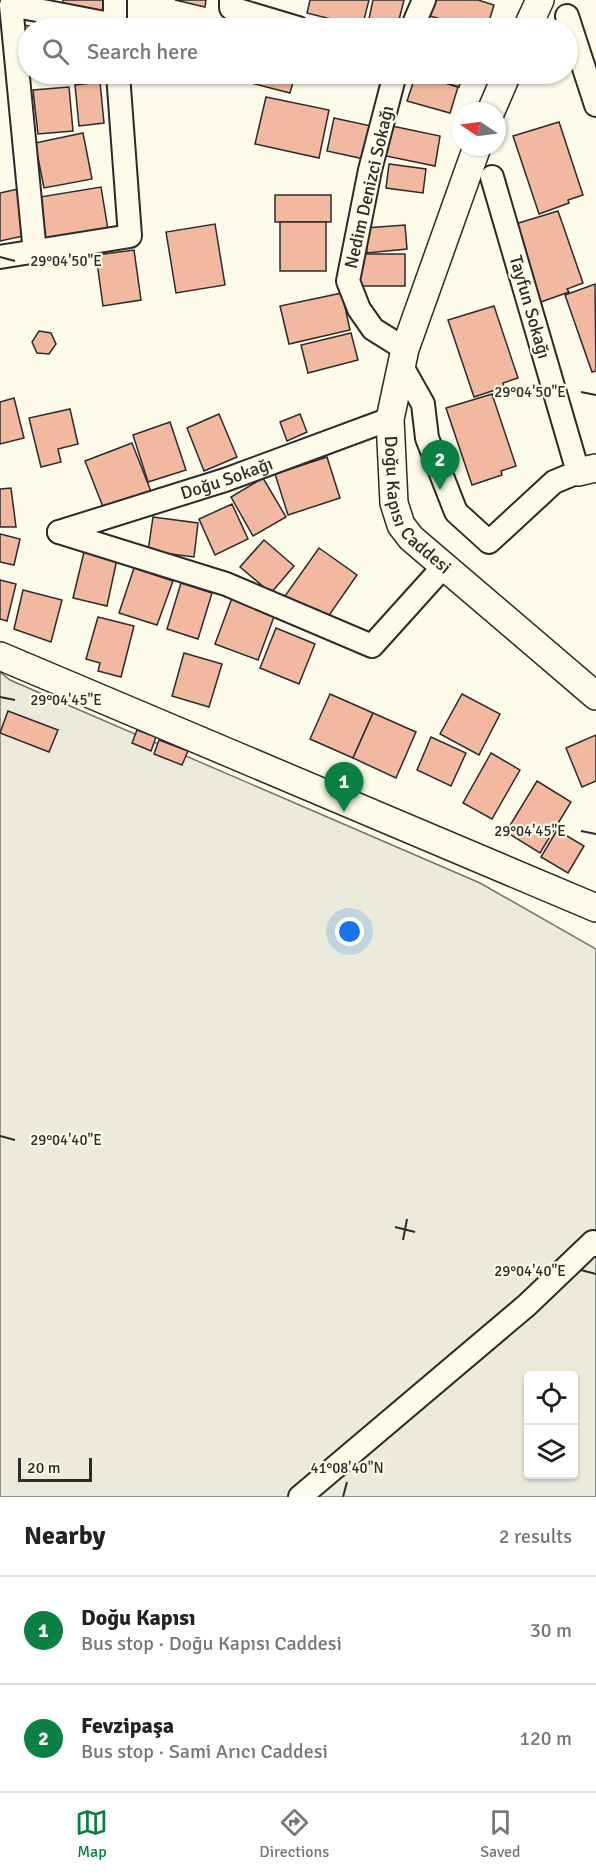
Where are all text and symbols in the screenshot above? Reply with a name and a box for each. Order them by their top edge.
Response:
search box [18,18,578,84]
icon: search [39,35,72,68]
text: Search here [87,38,198,65]
north arrow [452,102,506,156]
street label: Nedim Denizci Sokağı [340,103,398,271]
text: 29°04'50"E [30,252,102,270]
street label: Tayfun Sokağı [505,253,555,361]
text: 29°04'50"E [494,383,566,401]
street label: Doğu Kapısı Caddesi [380,435,456,579]
pin: 2 [420,440,460,490]
street label: Doğu Sokağı [178,452,276,504]
text: 29°04'45"E [30,691,102,709]
pin: 1 [324,762,364,812]
text: 29°04'45"E [494,822,566,840]
your location [335,917,364,946]
text: 29°04'40"E [30,1131,102,1149]
text: 29°04'40"E [494,1262,566,1280]
map controls [524,1371,578,1479]
button: locate [524,1371,578,1425]
button: layers [524,1425,578,1479]
scale bar [18,1455,92,1482]
text: 20 m [27,1458,61,1478]
text: 41°08'40"N [310,1459,384,1477]
text: Nearby [24,1520,105,1552]
text: 2 results [499,1524,572,1549]
text: Doğu Kapısı [81,1604,196,1631]
text: 1 [38,1618,49,1643]
text: 30 m [530,1618,572,1643]
text: Bus stop · Doğu Kapısı Caddesi [81,1631,342,1656]
text: Fevzipaşa [81,1712,174,1739]
text: 2 [38,1726,49,1751]
text: 120 m [519,1726,572,1751]
text: Bus stop · Sami Arıcı Caddesi [81,1739,328,1764]
tab: Map [75,1806,108,1862]
tab: Directions [259,1806,329,1862]
tab: Saved [480,1806,521,1862]

